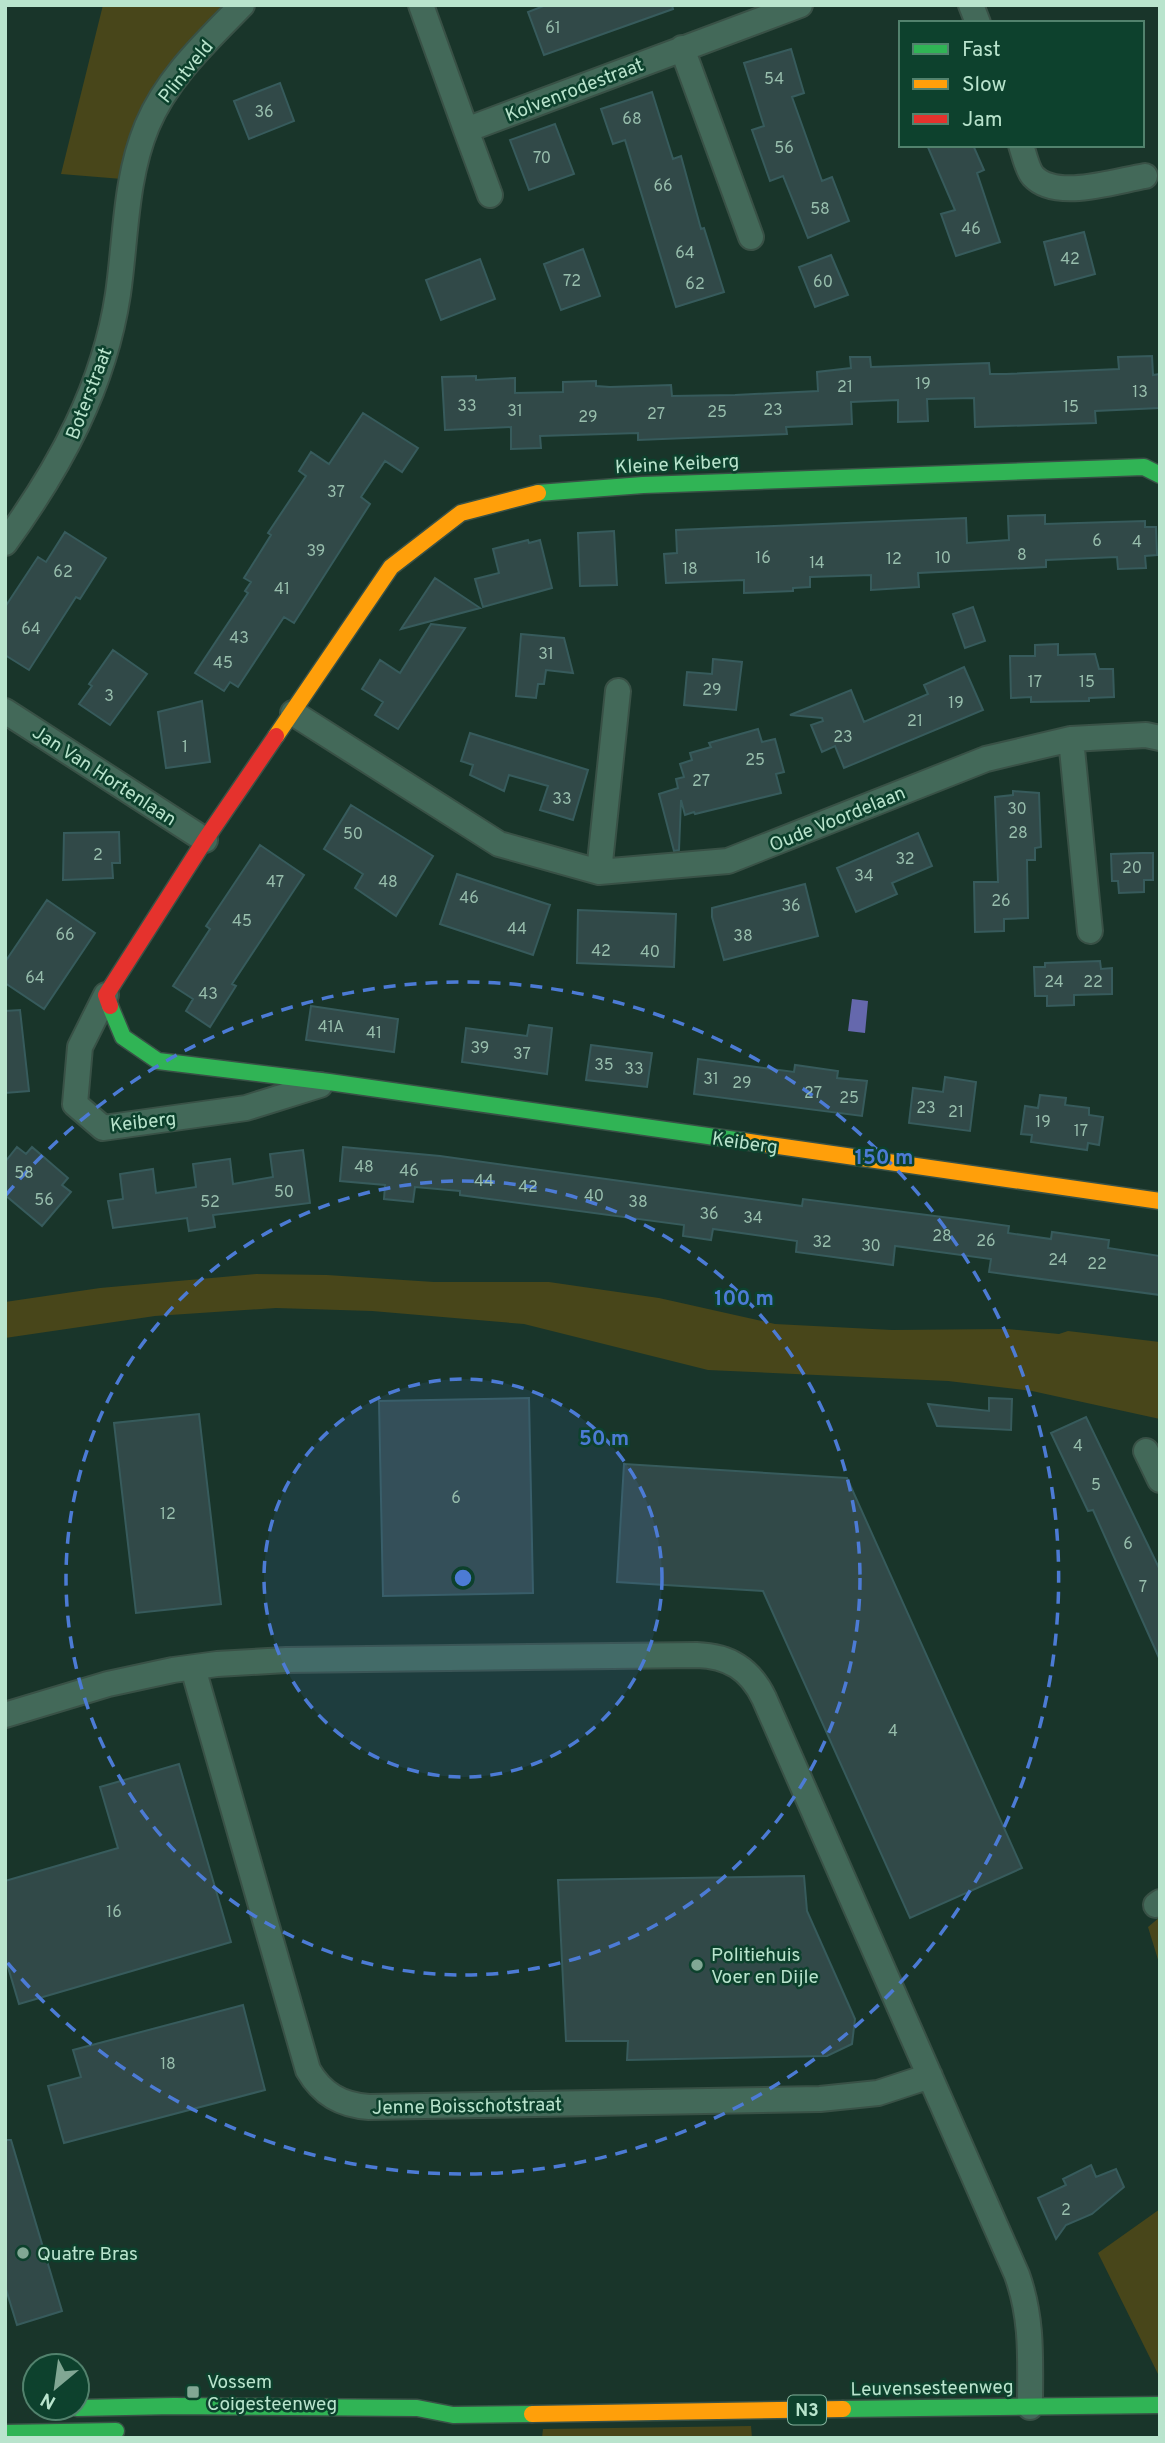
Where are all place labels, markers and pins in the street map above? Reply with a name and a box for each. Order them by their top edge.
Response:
centre of rings [451,1566,475,1590]
place label: Politiehuis Voer en Dijle [711,1944,819,1990]
marker: Politiehuis Voer en Dijle [689,1957,705,1973]
place label: Quatre Bras [37,2243,138,2267]
marker: Quatre Bras [15,2245,31,2261]
place label: Vossem Coigesteenweg [207,2371,337,2417]
marker: Vossem Coigesteenweg [185,2384,201,2400]

